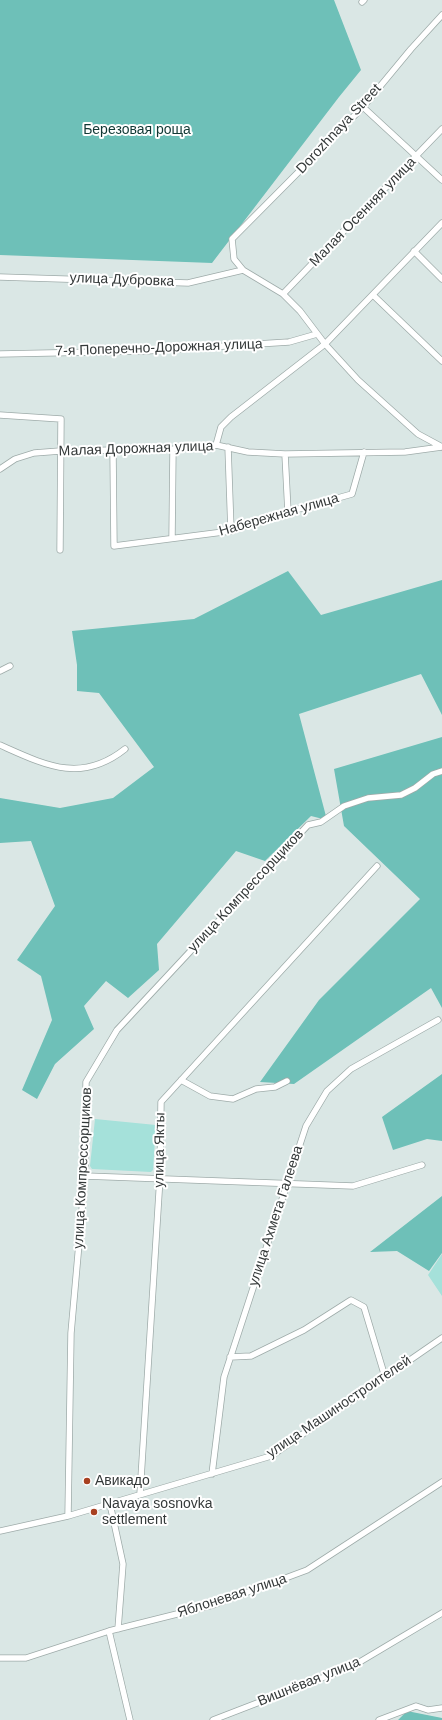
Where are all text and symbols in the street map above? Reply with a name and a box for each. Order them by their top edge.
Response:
street label: Dorozhnaya Street [293,81,385,177]
park label: Березовая роща [83,122,191,138]
street label: Малая Осенняя улица [306,154,420,270]
street label: улица Дубровка [69,270,175,290]
street label: 7-я Поперечно-Дорожная улица [55,336,263,360]
street label: Малая Дорожная улица [58,438,214,460]
street label: Набережная улица [217,490,341,540]
street label: улица Компрессорщиков [185,826,307,956]
street label: улица Компрессорщиков [70,1087,96,1249]
street label: улица Якты [151,1112,169,1188]
street label: улица Ахмета Галеева [245,1144,307,1288]
street label: улица Машиностроителей [264,1352,414,1462]
place label: Авикадо [95,1473,150,1489]
marker: Авикадо [82,1476,92,1486]
place label: Navaya sosnovka settlement [102,1496,213,1528]
marker: Navaya sosnovka settlement [89,1507,99,1517]
street label: Яблоневая улица [175,1570,289,1622]
street label: Вишнёвая улица [255,1654,363,1710]

